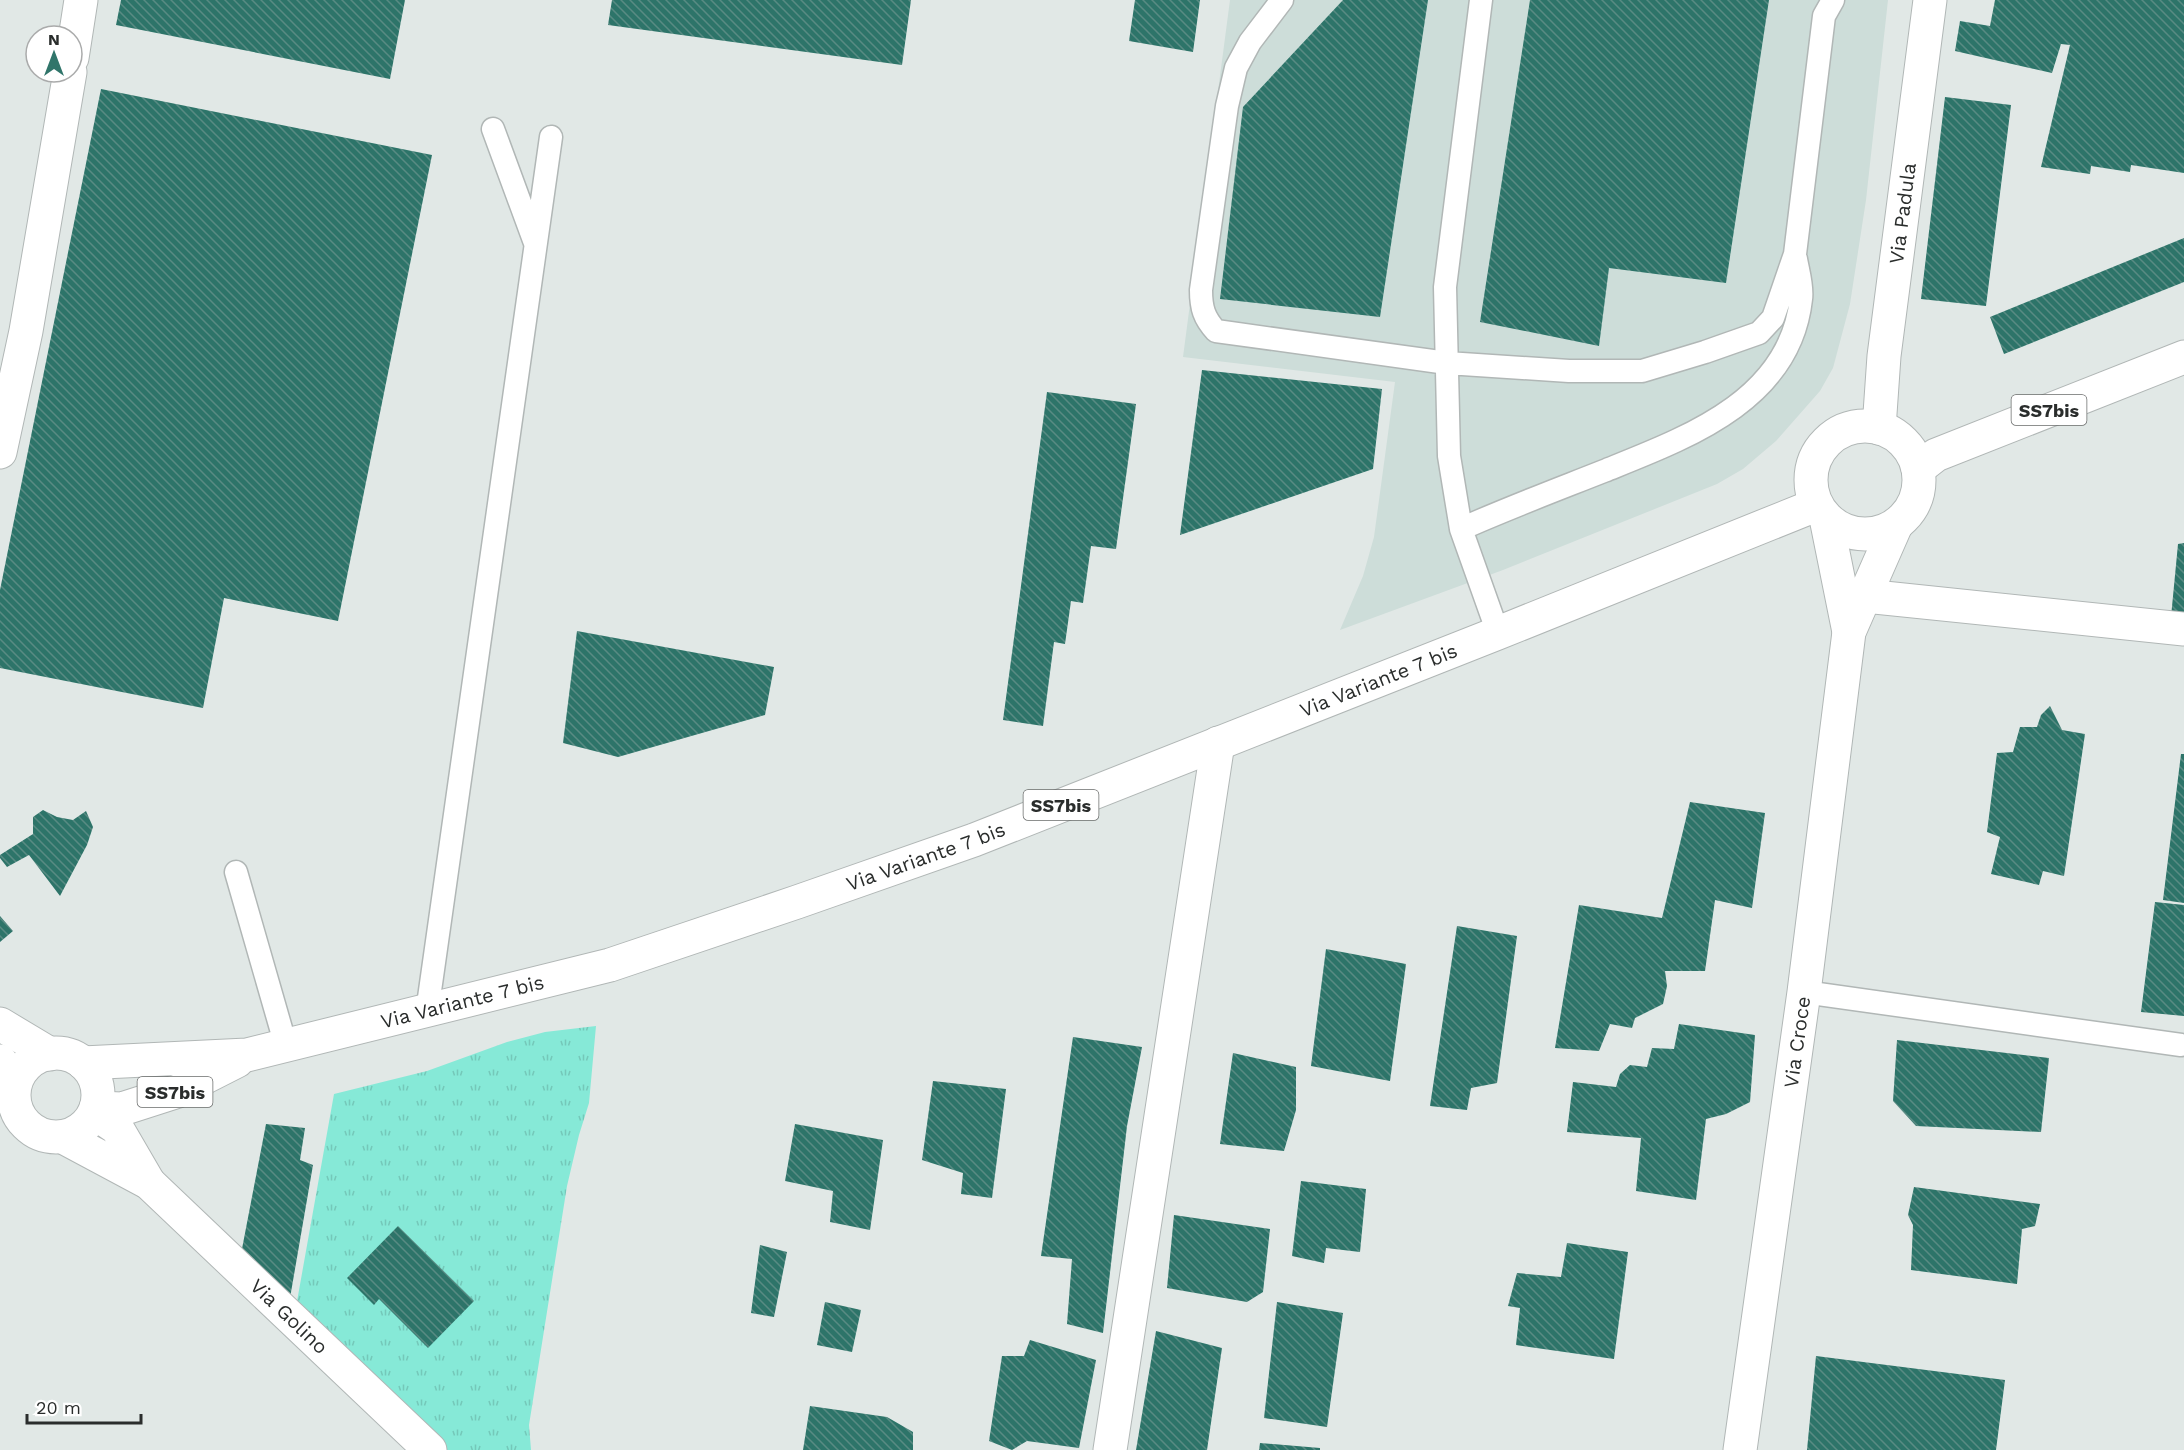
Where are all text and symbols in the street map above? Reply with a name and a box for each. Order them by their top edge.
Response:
north arrow [24,24,84,84]
text: N [48,30,60,49]
street label: Via Padula [1884,161,1921,265]
road number: SS7bis [2012,395,2086,425]
street label: Via Variante 7 bis [1296,638,1461,722]
road number: SS7bis [1024,790,1098,820]
street label: Via Variante 7 bis [843,817,1009,896]
street label: Via Variante 7 bis [378,970,546,1033]
street label: Via Croce [1779,995,1815,1089]
road number: SS7bis [138,1077,213,1107]
street label: Via Golino [245,1274,333,1359]
scale bar [27,1387,141,1425]
text: 20 m [36,1397,81,1418]

